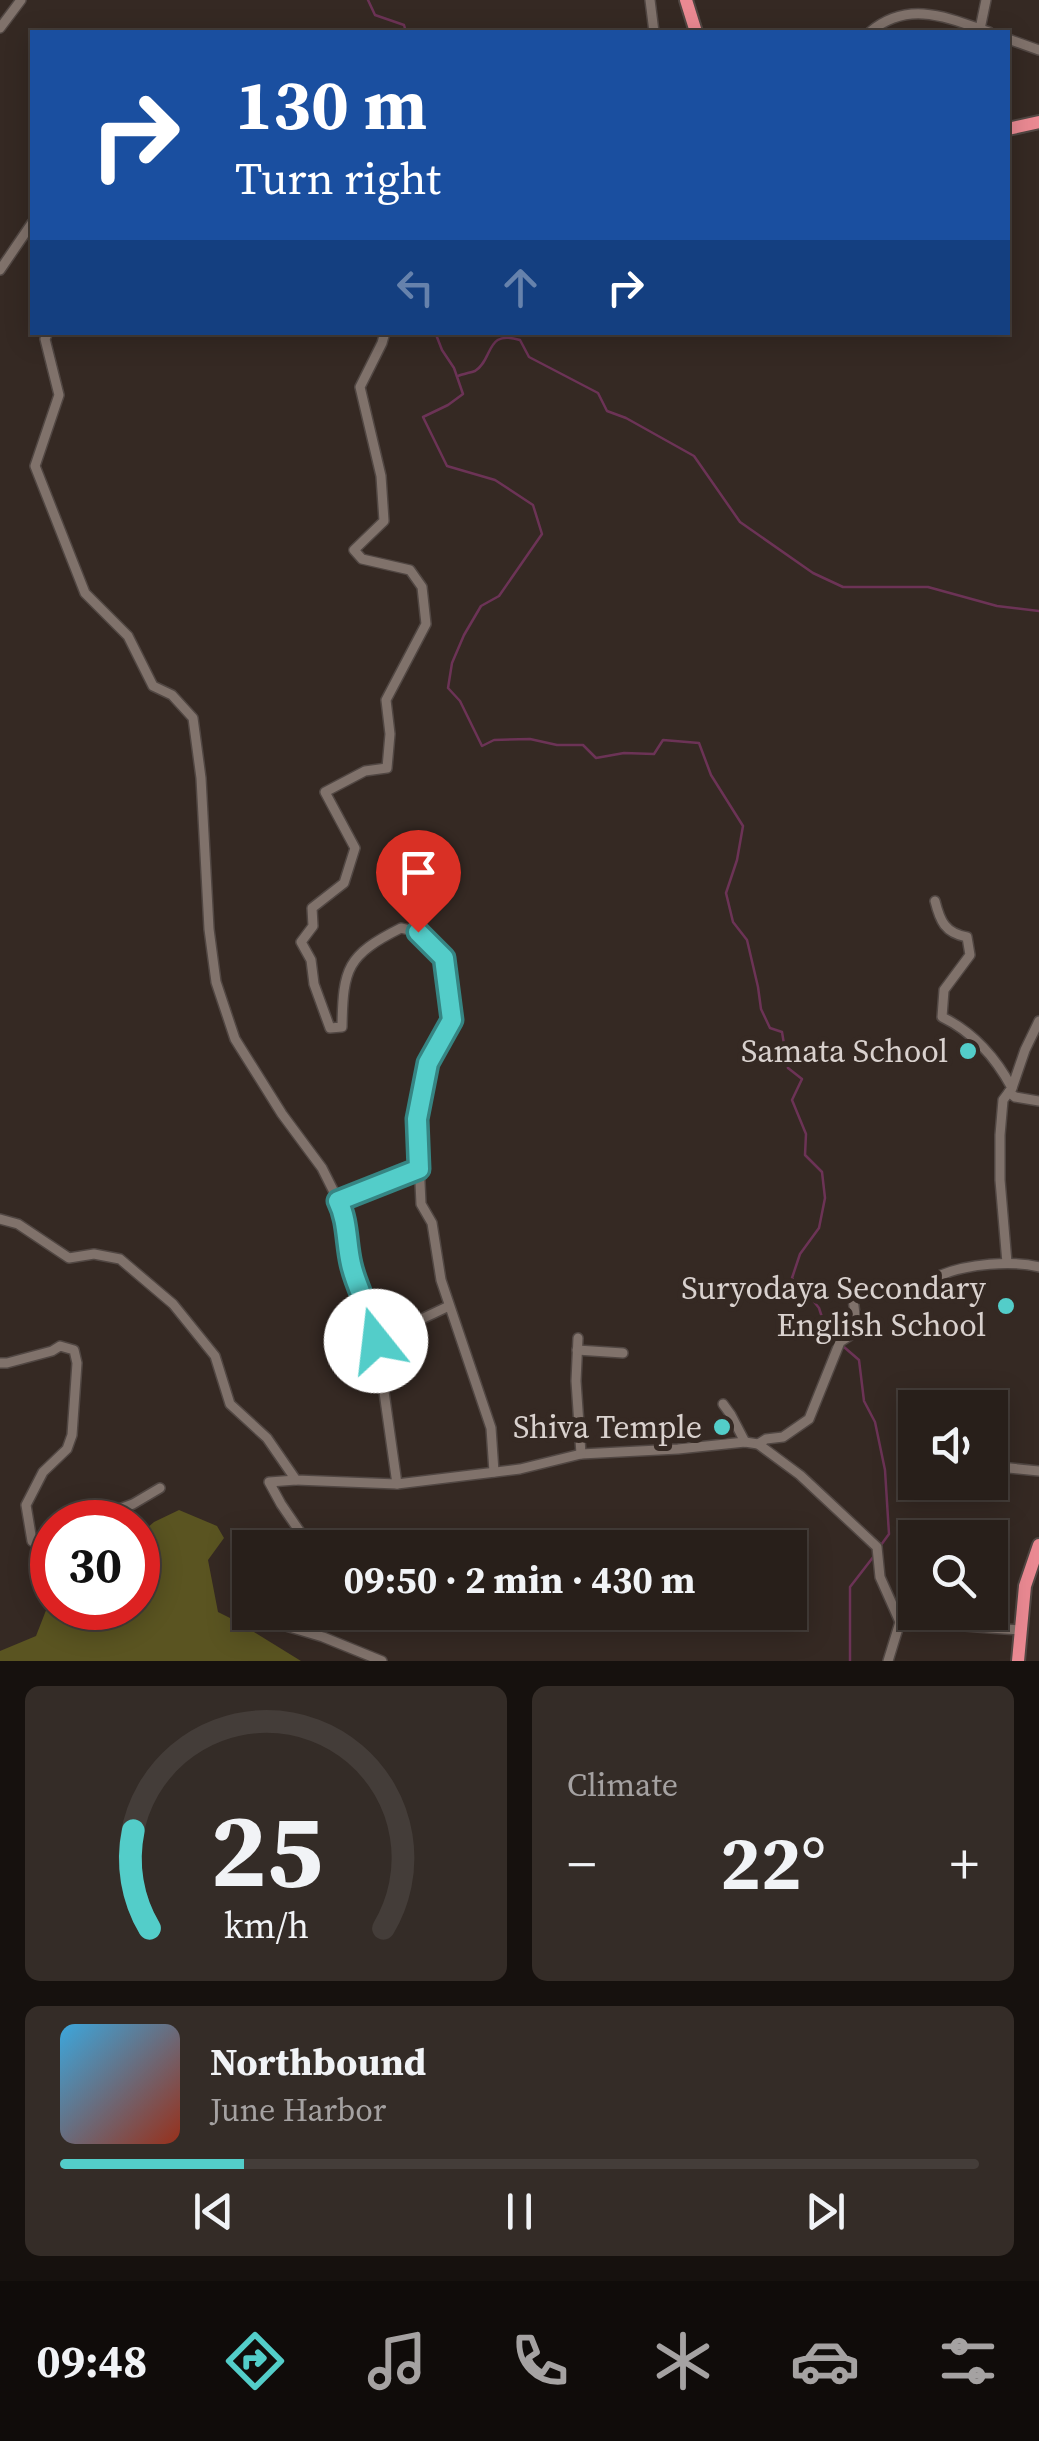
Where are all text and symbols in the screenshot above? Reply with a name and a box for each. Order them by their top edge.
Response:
text: 130 m [235,56,427,152]
icon: right [70,70,200,200]
text: Turn right [235,147,441,209]
icon: left [388,260,443,315]
icon: ahead [493,260,548,315]
icon: right [598,260,653,315]
pin [376,830,461,933]
icon: arrive [391,845,446,900]
place label: Samata School [741,1029,948,1073]
marker: Samata School [957,1040,979,1062]
place label: Suryodaya Secondary English School [681,1266,987,1347]
position arrow [324,1289,428,1393]
marker: Suryodaya Secondary English School [995,1295,1017,1317]
map controls [898,1390,1008,1630]
button: sound [898,1390,1008,1500]
place label: Shiva Temple [513,1405,702,1449]
marker: Shiva Temple [711,1416,733,1438]
speed limit sign: 30 [30,1500,160,1630]
button: search [898,1520,1008,1630]
text: 09:50 · 2 min · 430 m [343,1554,696,1606]
text: Climate [567,1763,678,1807]
text: 25 [210,1778,322,1921]
text: 22° [720,1811,826,1914]
text: − [567,1826,596,1901]
text: + [950,1826,979,1901]
text: km/h [223,1901,309,1950]
text: Northbound [210,2036,426,2088]
text: June Harbor [210,2088,386,2132]
icon: previous [186,2184,241,2239]
icon: pause [492,2184,547,2239]
icon: next [798,2184,853,2239]
icon: directions [220,2326,290,2396]
icon: music [362,2326,432,2396]
icon: phone [505,2326,575,2396]
icon: climate [648,2326,718,2396]
icon: car [790,2326,860,2396]
icon: filters [933,2326,1003,2396]
text: 09:48 [36,2330,147,2392]

